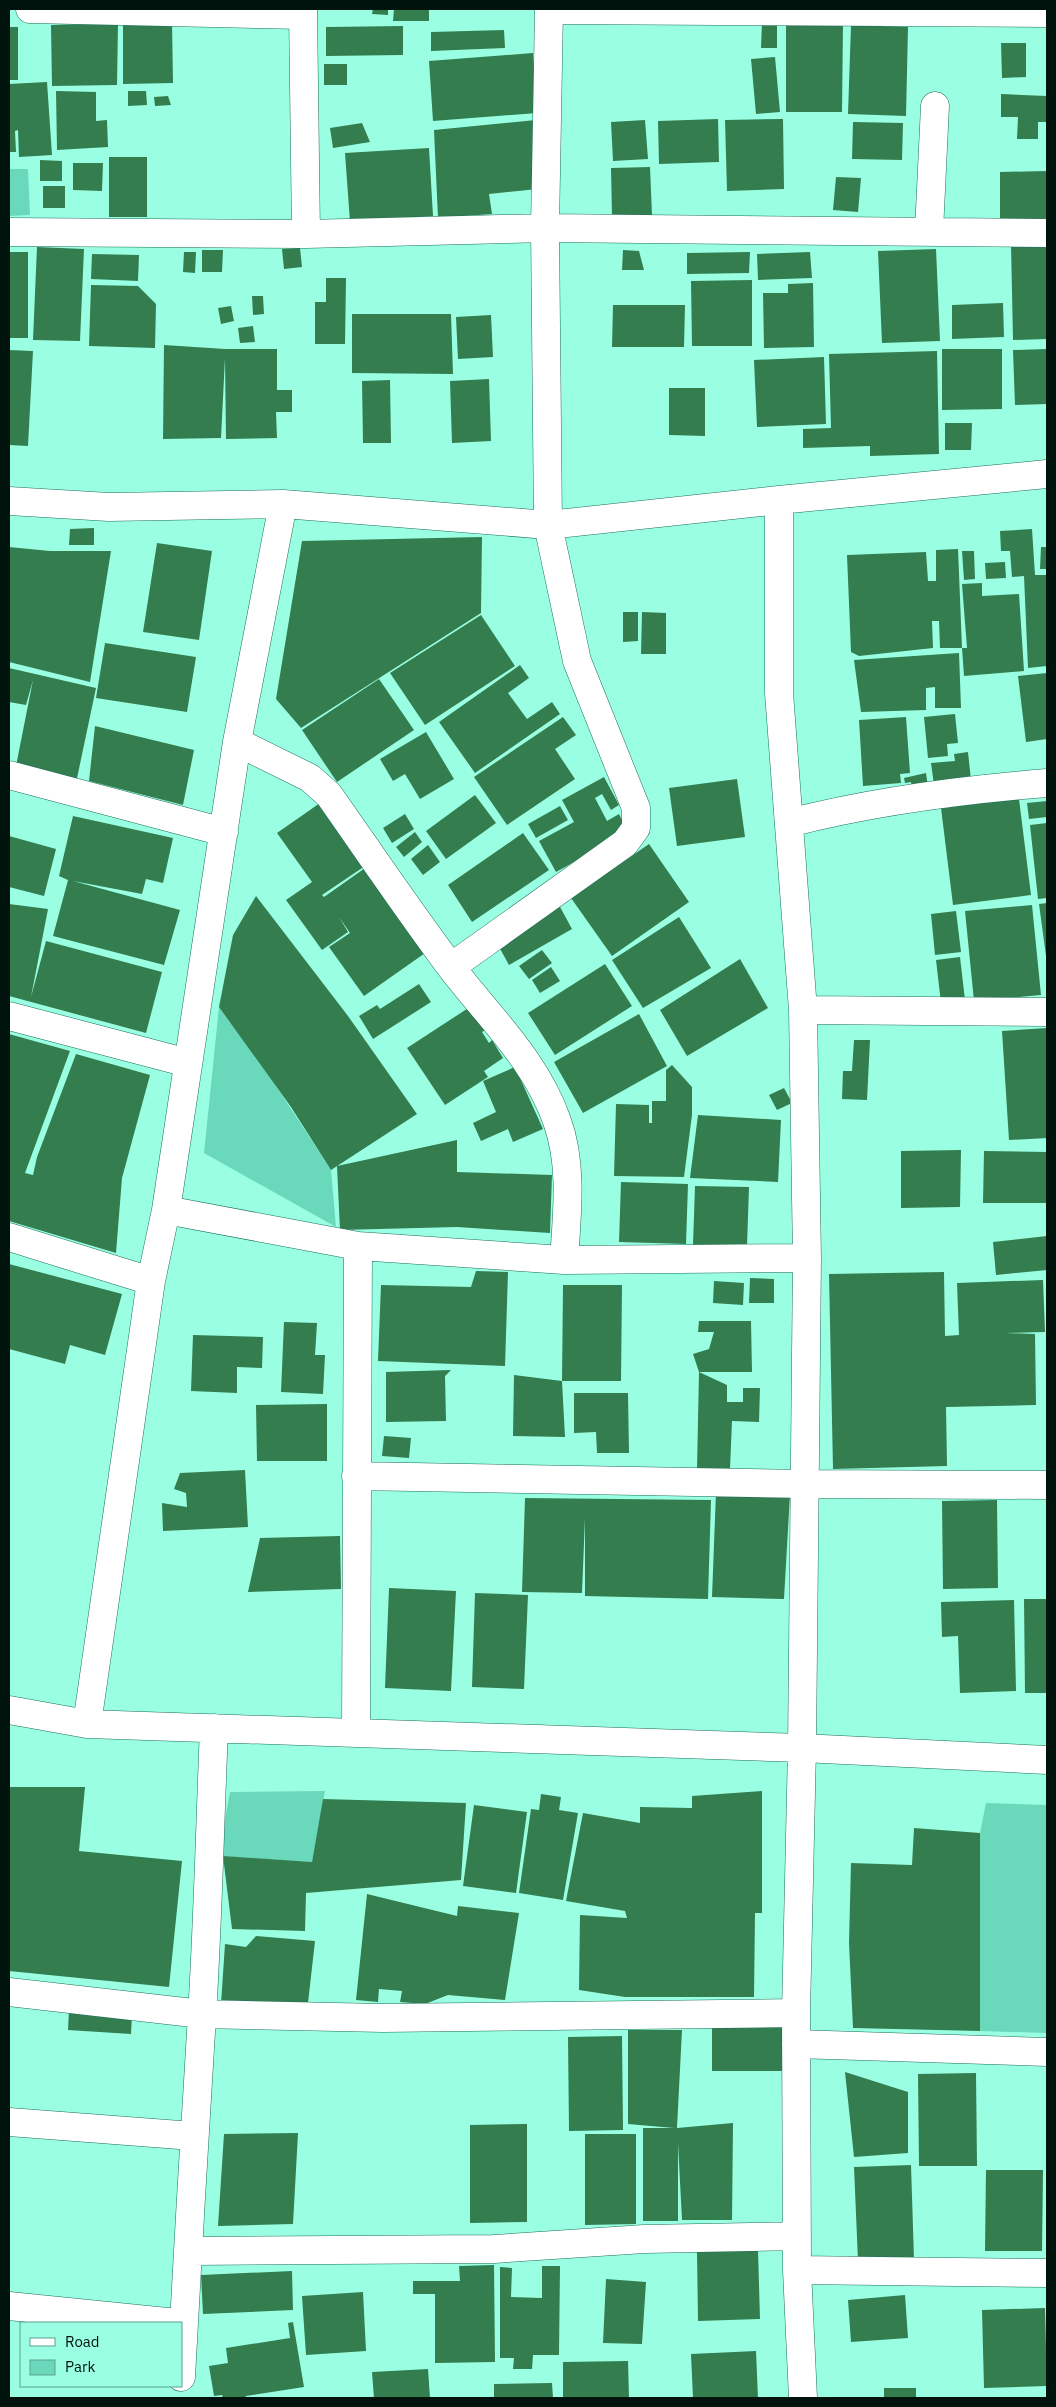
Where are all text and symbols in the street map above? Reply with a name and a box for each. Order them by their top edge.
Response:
legend [20,2322,182,2387]
text: Road [65,2332,100,2351]
text: Park [65,2357,95,2376]

